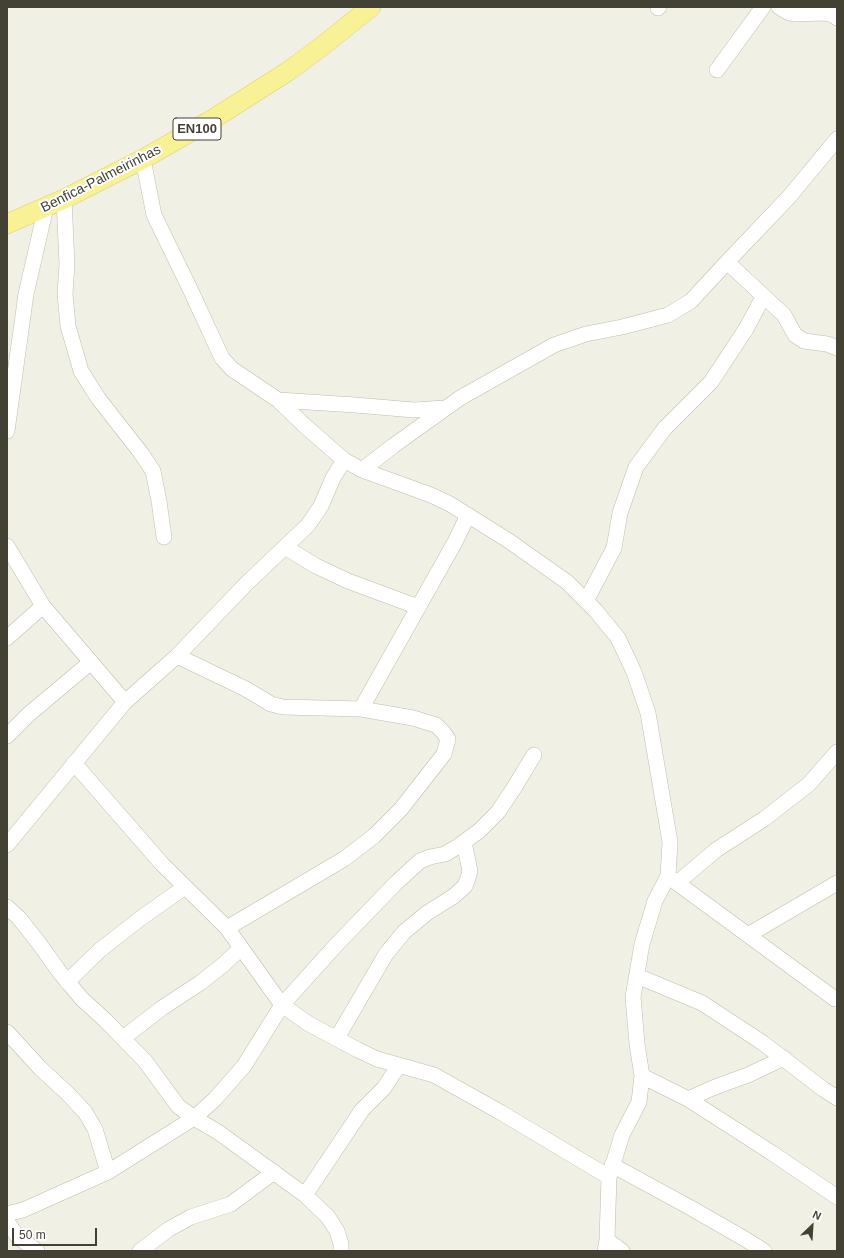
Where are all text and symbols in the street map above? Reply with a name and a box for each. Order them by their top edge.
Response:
road number: EN100 [173,118,221,140]
street label: Benfica-Palmeirinhas [38,141,164,217]
north arrow [792,1206,832,1246]
text: N [811,1208,823,1222]
scale bar [14,1220,99,1246]
text: 50 m [19,1228,46,1242]

